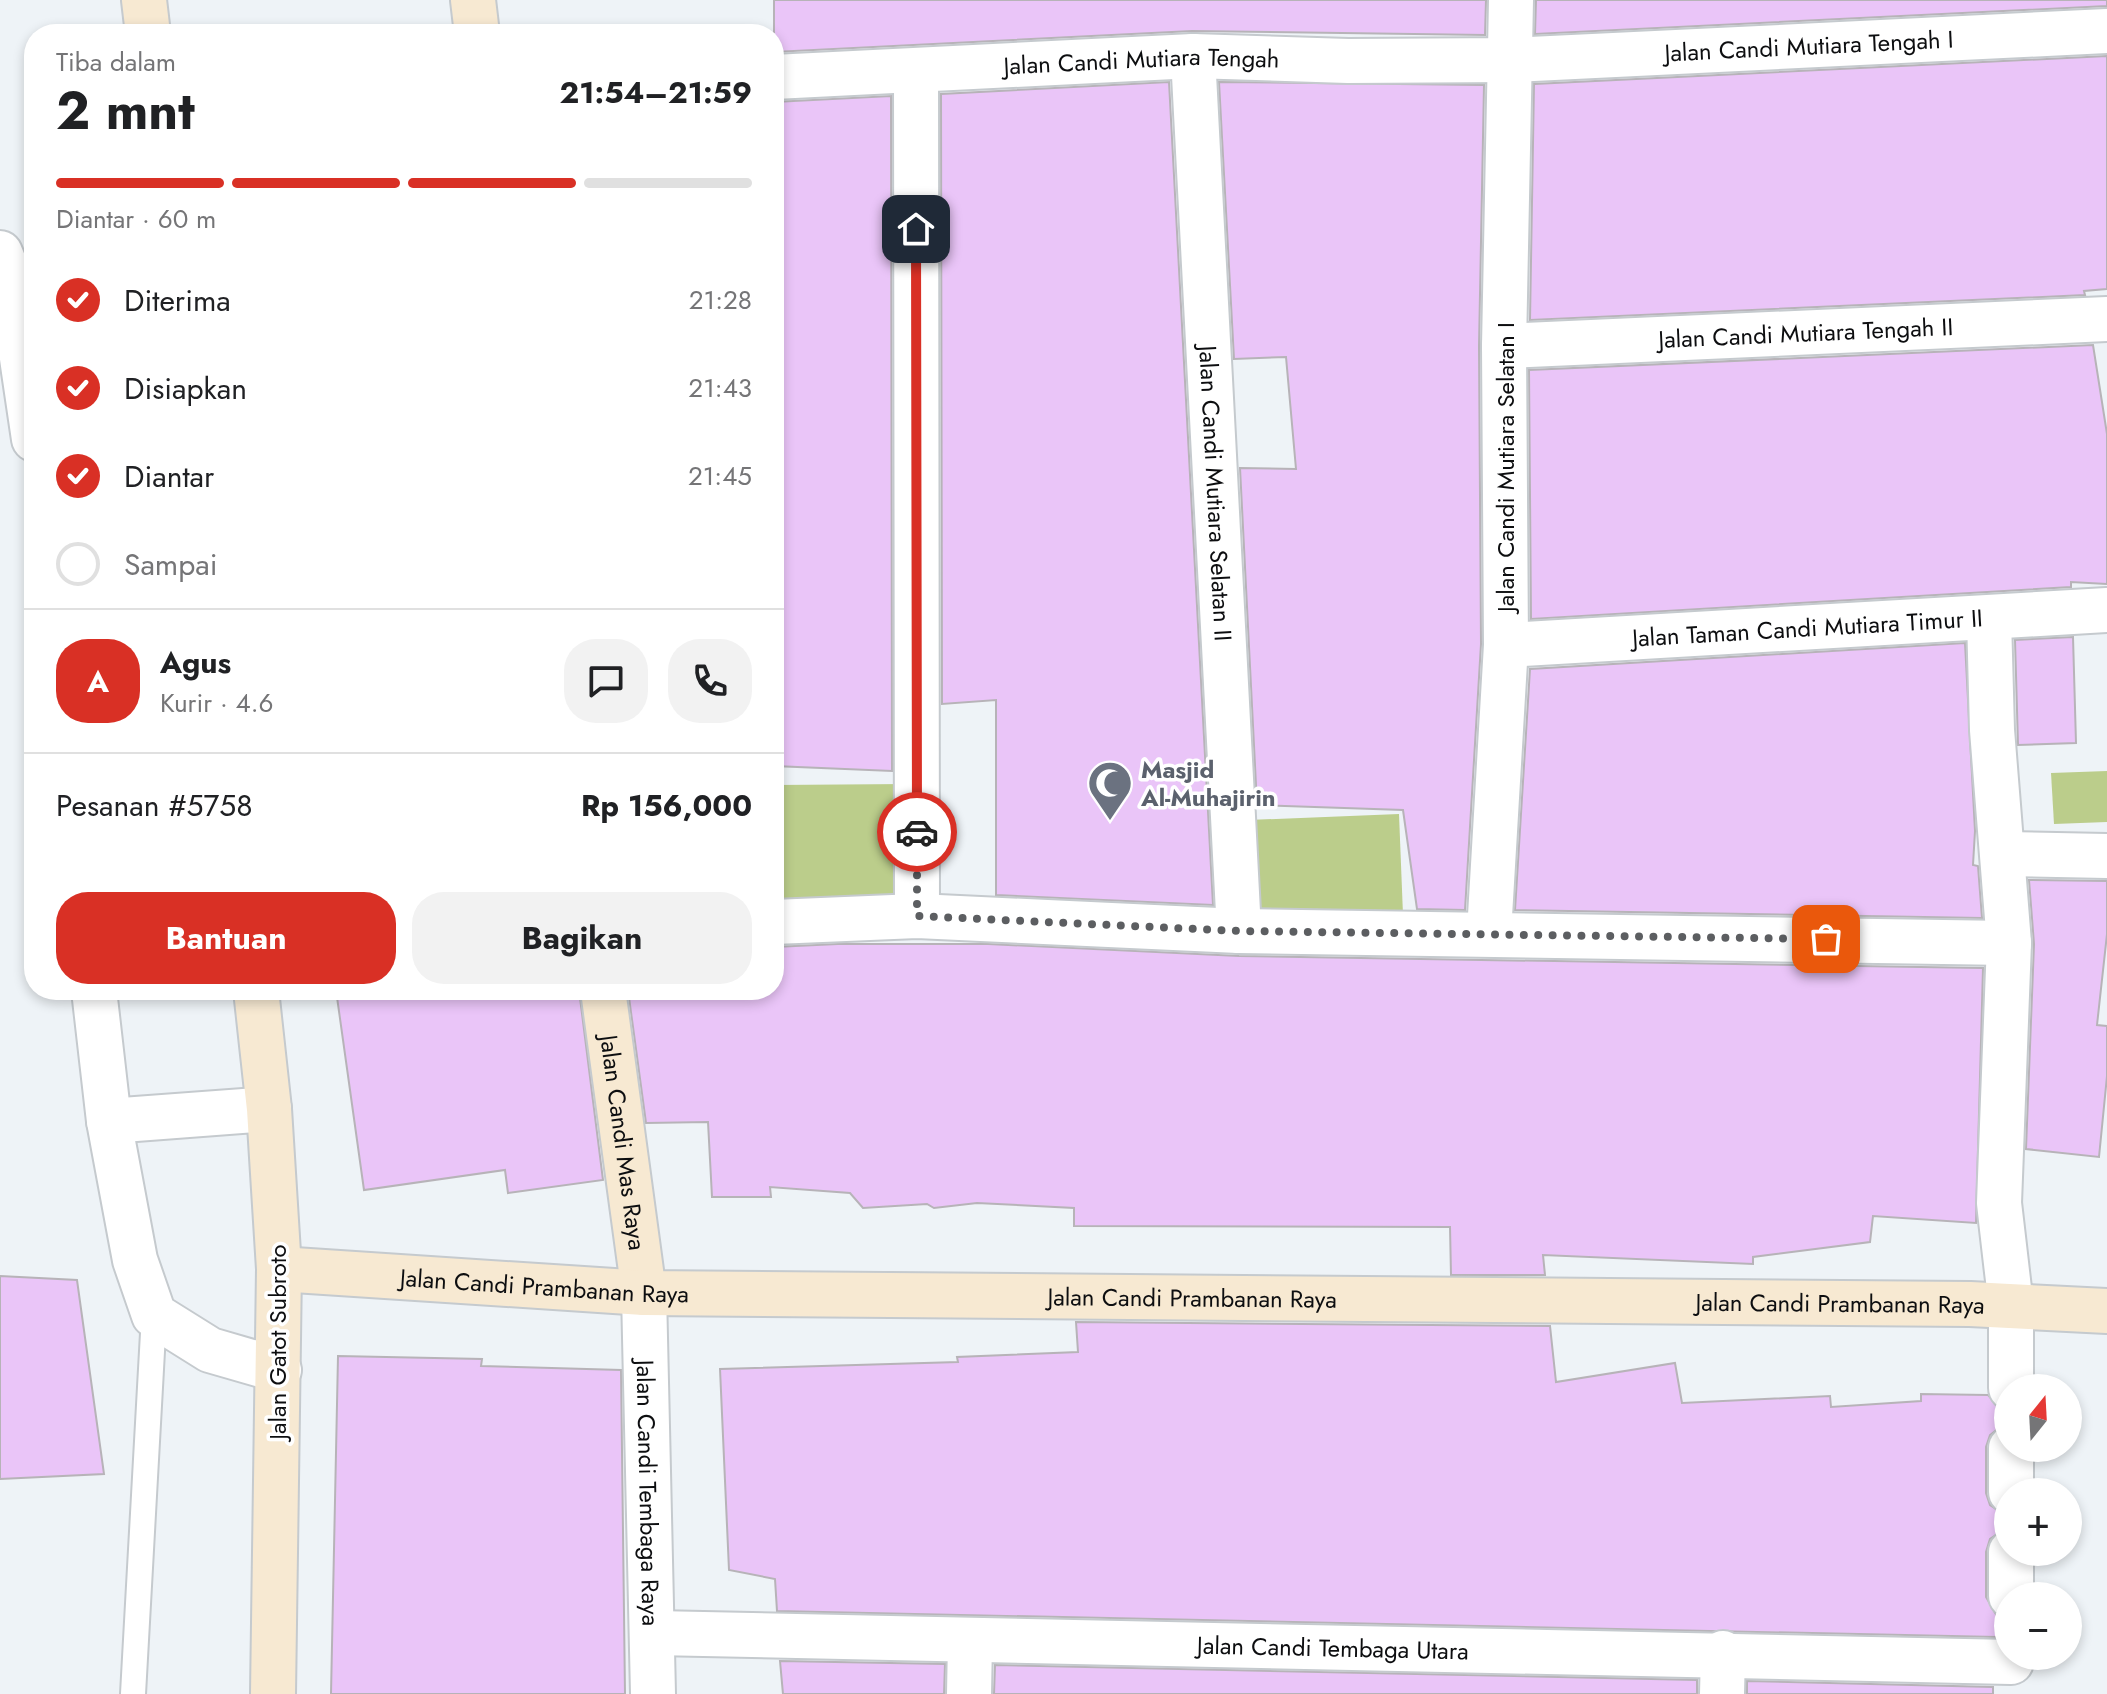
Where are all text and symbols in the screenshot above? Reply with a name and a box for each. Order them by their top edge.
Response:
street label: Jalan Candi Mutiara Tengah I [1661,21,1954,70]
street label: Jalan Candi Mutiara Tengah [1000,38,1280,83]
text: Tiba dalam [56,43,176,81]
text: 21:54–21:59 [560,71,752,114]
text: 2 mnt [56,73,195,149]
pin [882,195,950,263]
text: Diantar · 60 m [56,200,216,238]
icon: home [894,207,938,251]
icon: check [56,278,100,322]
text: Diterima [124,279,231,322]
text: 21:28 [689,281,752,319]
street label: Jalan Candi Mutiara Tengah II [1654,308,1954,357]
street label: Jalan Candi Mutiara Selatan I [1488,322,1523,615]
street label: Jalan Candi Mutiara Selatan II [1191,342,1241,642]
icon: check [56,366,100,410]
text: Disiapkan [124,367,247,410]
text: 21:43 [688,369,752,407]
icon: check [56,454,100,498]
text: Diantar [124,455,214,498]
text: 21:45 [688,457,752,495]
text: Sampai [124,543,218,586]
street label: Jalan Taman Candi Mutiara Timur II [1628,600,1984,655]
button: chat [564,639,648,723]
button: phone [668,639,752,723]
text: Agus [160,641,231,684]
text: A [87,660,109,703]
text: Kurir · 4.6 [160,684,274,722]
place label: Masjid Al-Muhajirin [1140,752,1276,815]
mosque icon: Masjid Al-Muhajirin [1086,759,1134,822]
text: Pesanan #5758 [56,784,253,827]
text: Rp 156,000 [581,784,752,827]
courier [877,792,957,872]
icon: car [895,810,939,854]
button: Bantuan [56,892,396,984]
button: Bagikan [412,892,752,984]
pin [1792,905,1860,973]
icon: bag [1804,917,1848,961]
street label: Jalan Candi Mas Raya [591,1030,656,1252]
street label: Jalan Gatot Subroto [260,1244,295,1443]
street label: Jalan Candi Prambanan Raya [396,1259,689,1311]
street label: Jalan Candi Prambanan Raya [1044,1279,1337,1316]
street label: Jalan Candi Prambanan Raya [1692,1284,1986,1322]
street label: Jalan Candi Tembaga Raya [628,1356,669,1627]
north arrow [1994,1374,2082,1462]
map controls [1994,1374,2082,1670]
button: + [1994,1478,2082,1566]
button: − [1994,1582,2082,1670]
street label: Jalan Candi Tembaga Utara [1194,1627,1469,1668]

